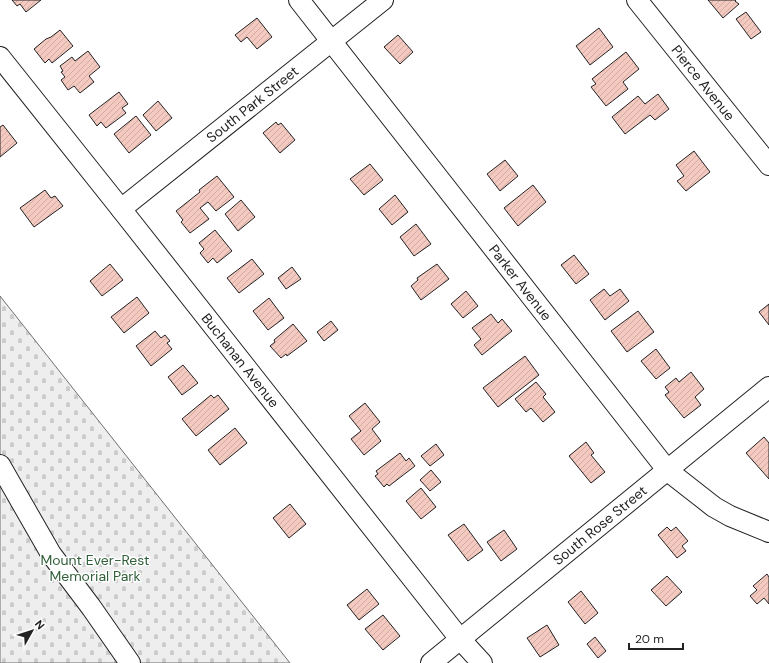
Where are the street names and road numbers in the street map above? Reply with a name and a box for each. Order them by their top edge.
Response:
street label: Pierce Avenue [668,41,739,124]
street label: South Park Street [203,62,302,146]
street label: Parker Avenue [485,241,556,324]
street label: Buchanan Avenue [198,310,283,411]
street label: South Rose Street [549,481,651,569]

